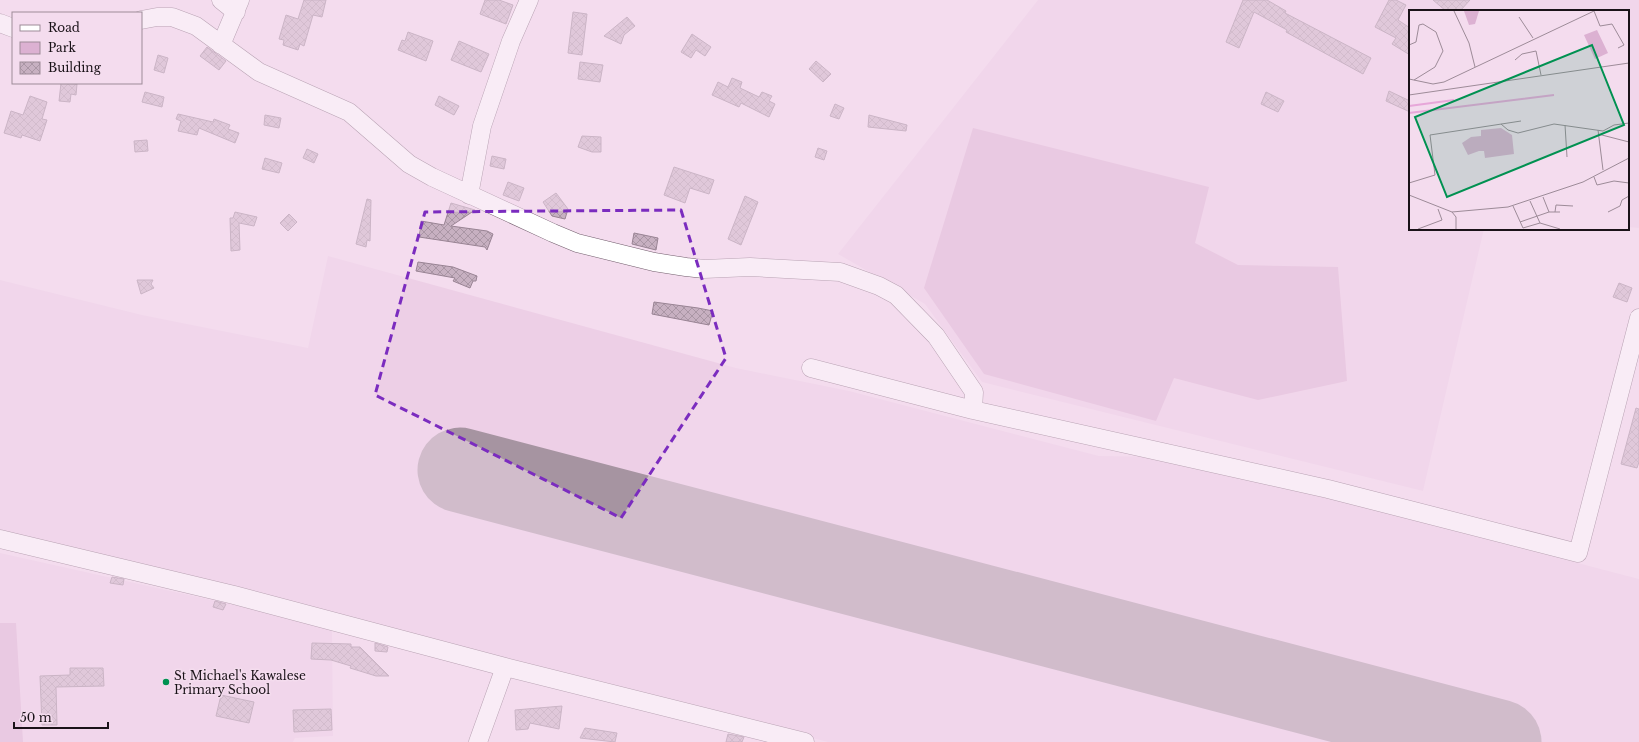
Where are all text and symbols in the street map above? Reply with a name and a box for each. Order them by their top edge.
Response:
inset map [1409,10,1629,230]
legend [12,12,142,84]
text: Road [48,20,80,35]
text: Park [48,40,76,55]
text: Building [48,60,102,75]
place label: St Michael's Kawalese Primary School [174,668,306,697]
marker: St Michael's Kawalese Primary School [161,677,171,687]
scale bar [14,704,108,730]
text: 50 m [20,710,52,725]

